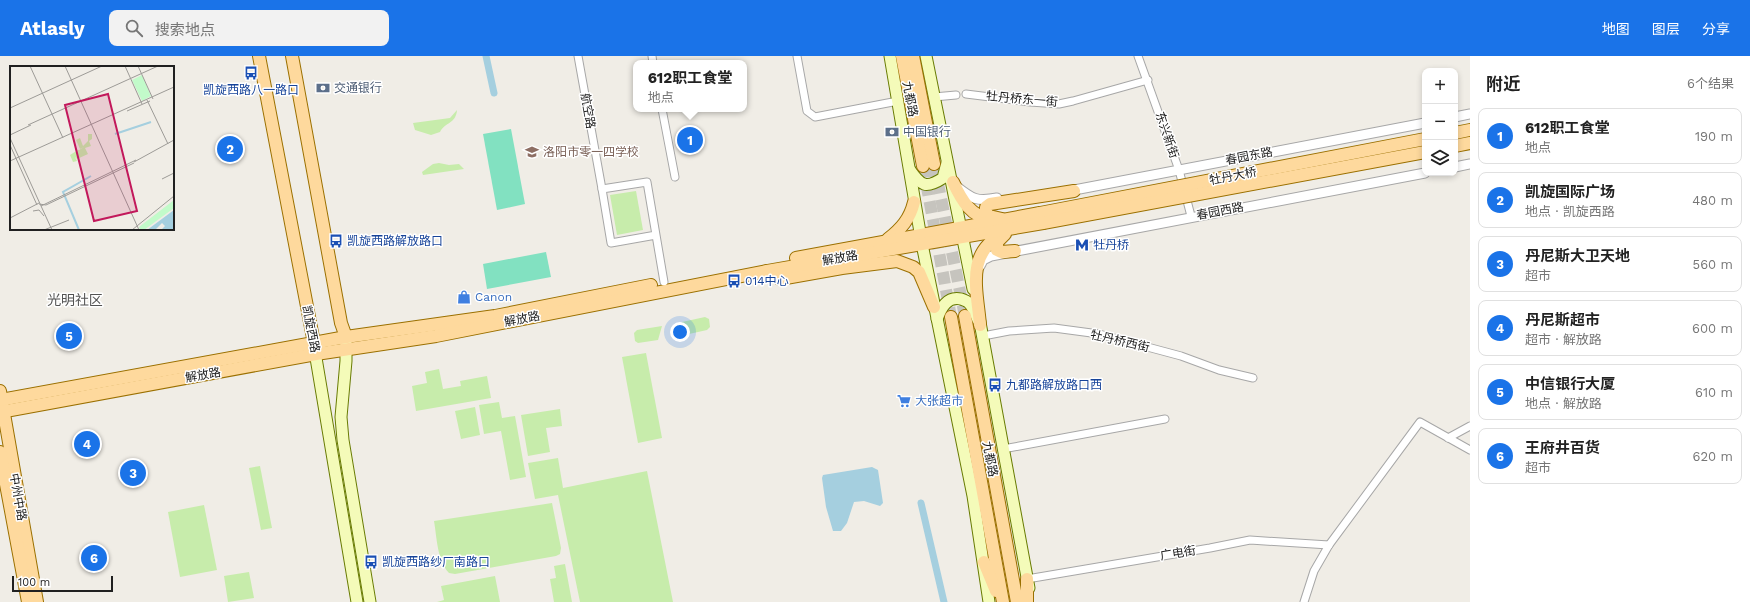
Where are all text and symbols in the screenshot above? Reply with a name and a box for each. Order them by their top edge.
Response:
search box [109,10,389,46]
text: Atlasly [20,17,85,40]
icon: search [123,17,145,39]
text: 搜索地点 [155,21,215,39]
text: 地图 [1602,21,1630,37]
text: 图层 [1652,21,1680,37]
text: 分享 [1702,21,1730,37]
popup [633,60,747,112]
bus stop icon: 凯旋西路八一路口 [243,65,259,81]
inset map [10,66,174,230]
map controls [1422,68,1458,176]
button: + [1422,68,1458,104]
text: 612职工食堂 [648,69,732,87]
text: 附近 [1486,74,1520,94]
text: 6个结果 [1687,76,1734,91]
bank icon: 交通银行 [315,80,331,96]
street label: 九都路 [900,80,920,118]
place label: 交通银行 [334,81,382,95]
place label: 凯旋西路八一路口 [203,83,299,97]
street label: 牡丹桥东一街 [986,89,1058,109]
text: 地点 [648,90,674,105]
street label: 航空路 [578,92,598,130]
button: − [1422,104,1458,140]
street label: 东兴新街 [1153,110,1181,160]
text: 612职工食堂 [1525,119,1609,137]
bank icon: 中国银行 [884,124,900,140]
pin: 1 [677,125,703,155]
place label: 中国银行 [903,125,951,139]
text: 1 [1497,129,1503,144]
text: 190 m [1695,129,1733,144]
pin: 2 [217,134,243,164]
button: layers [1422,140,1458,176]
text: 地点 [1525,140,1551,155]
school or university icon: 洛阳市零一四学校 [524,144,540,160]
place label: 洛阳市零一四学校 [543,145,639,159]
street label: 春园东路 [1224,145,1274,167]
street label: 牡丹大桥 [1208,165,1258,187]
text: 凯旋国际广场 [1525,183,1615,201]
text: 2 [1496,193,1504,208]
text: 480 m [1692,193,1733,208]
street label: 春园西路 [1195,200,1245,222]
text: 地点 · 凯旋西路 [1525,204,1615,219]
bus stop icon: 凯旋西路解放路口 [328,233,344,249]
place label: 凯旋西路解放路口 [347,234,443,248]
metro station icon: 牡丹桥 [1074,237,1090,253]
place label: 牡丹桥 [1093,238,1129,252]
text: 丹尼斯大卫天地 [1525,247,1630,265]
street label: 解放路 [821,248,859,268]
text: 3 [1496,257,1504,272]
text: 560 m [1693,257,1733,272]
text: 超市 [1525,268,1551,283]
bus stop icon: 014中心 [726,273,742,289]
place label: 014中心 [745,274,788,288]
shop icon: Canon [456,289,472,305]
place label: Canon [475,290,512,304]
district label: 光明社区 [47,292,103,308]
street label: 凯旋西路 [300,304,322,354]
street label: 解放路 [503,309,541,329]
text: 丹尼斯超市 [1525,311,1600,329]
pin: 5 [56,321,82,351]
text: 4 [1496,321,1504,336]
text: 600 m [1692,321,1733,336]
your location [670,322,690,342]
street label: 牡丹桥西街 [1089,327,1151,355]
text: 超市 · 解放路 [1525,332,1602,347]
street label: 解放路 [184,365,222,385]
text: 中信银行大厦 [1525,375,1615,393]
bus stop icon: 九都路解放路口西 [987,377,1003,393]
place label: 九都路解放路口西 [1006,378,1102,392]
text: 5 [1496,385,1504,400]
text: 610 m [1695,385,1733,400]
supermarket icon: 大张超市 [896,393,912,409]
place label: 大张超市 [915,394,963,408]
text: 地点 · 解放路 [1525,396,1602,411]
pin: 4 [74,429,100,459]
text: 王府井百货 [1525,439,1600,457]
street label: 九都路 [980,440,1000,478]
text: 6 [1496,449,1504,464]
text: 620 m [1693,449,1733,464]
pin: 3 [120,458,146,488]
text: 超市 [1525,460,1551,475]
street label: 中州中路 [7,472,29,522]
pin: 6 [81,543,107,573]
street label: 广电街 [1159,543,1197,563]
bus stop icon: 凯旋西路纱厂南路口 [363,554,379,570]
place label: 凯旋西路纱厂南路口 [382,555,490,569]
scale bar [12,574,113,593]
text: 100 m [18,576,50,589]

